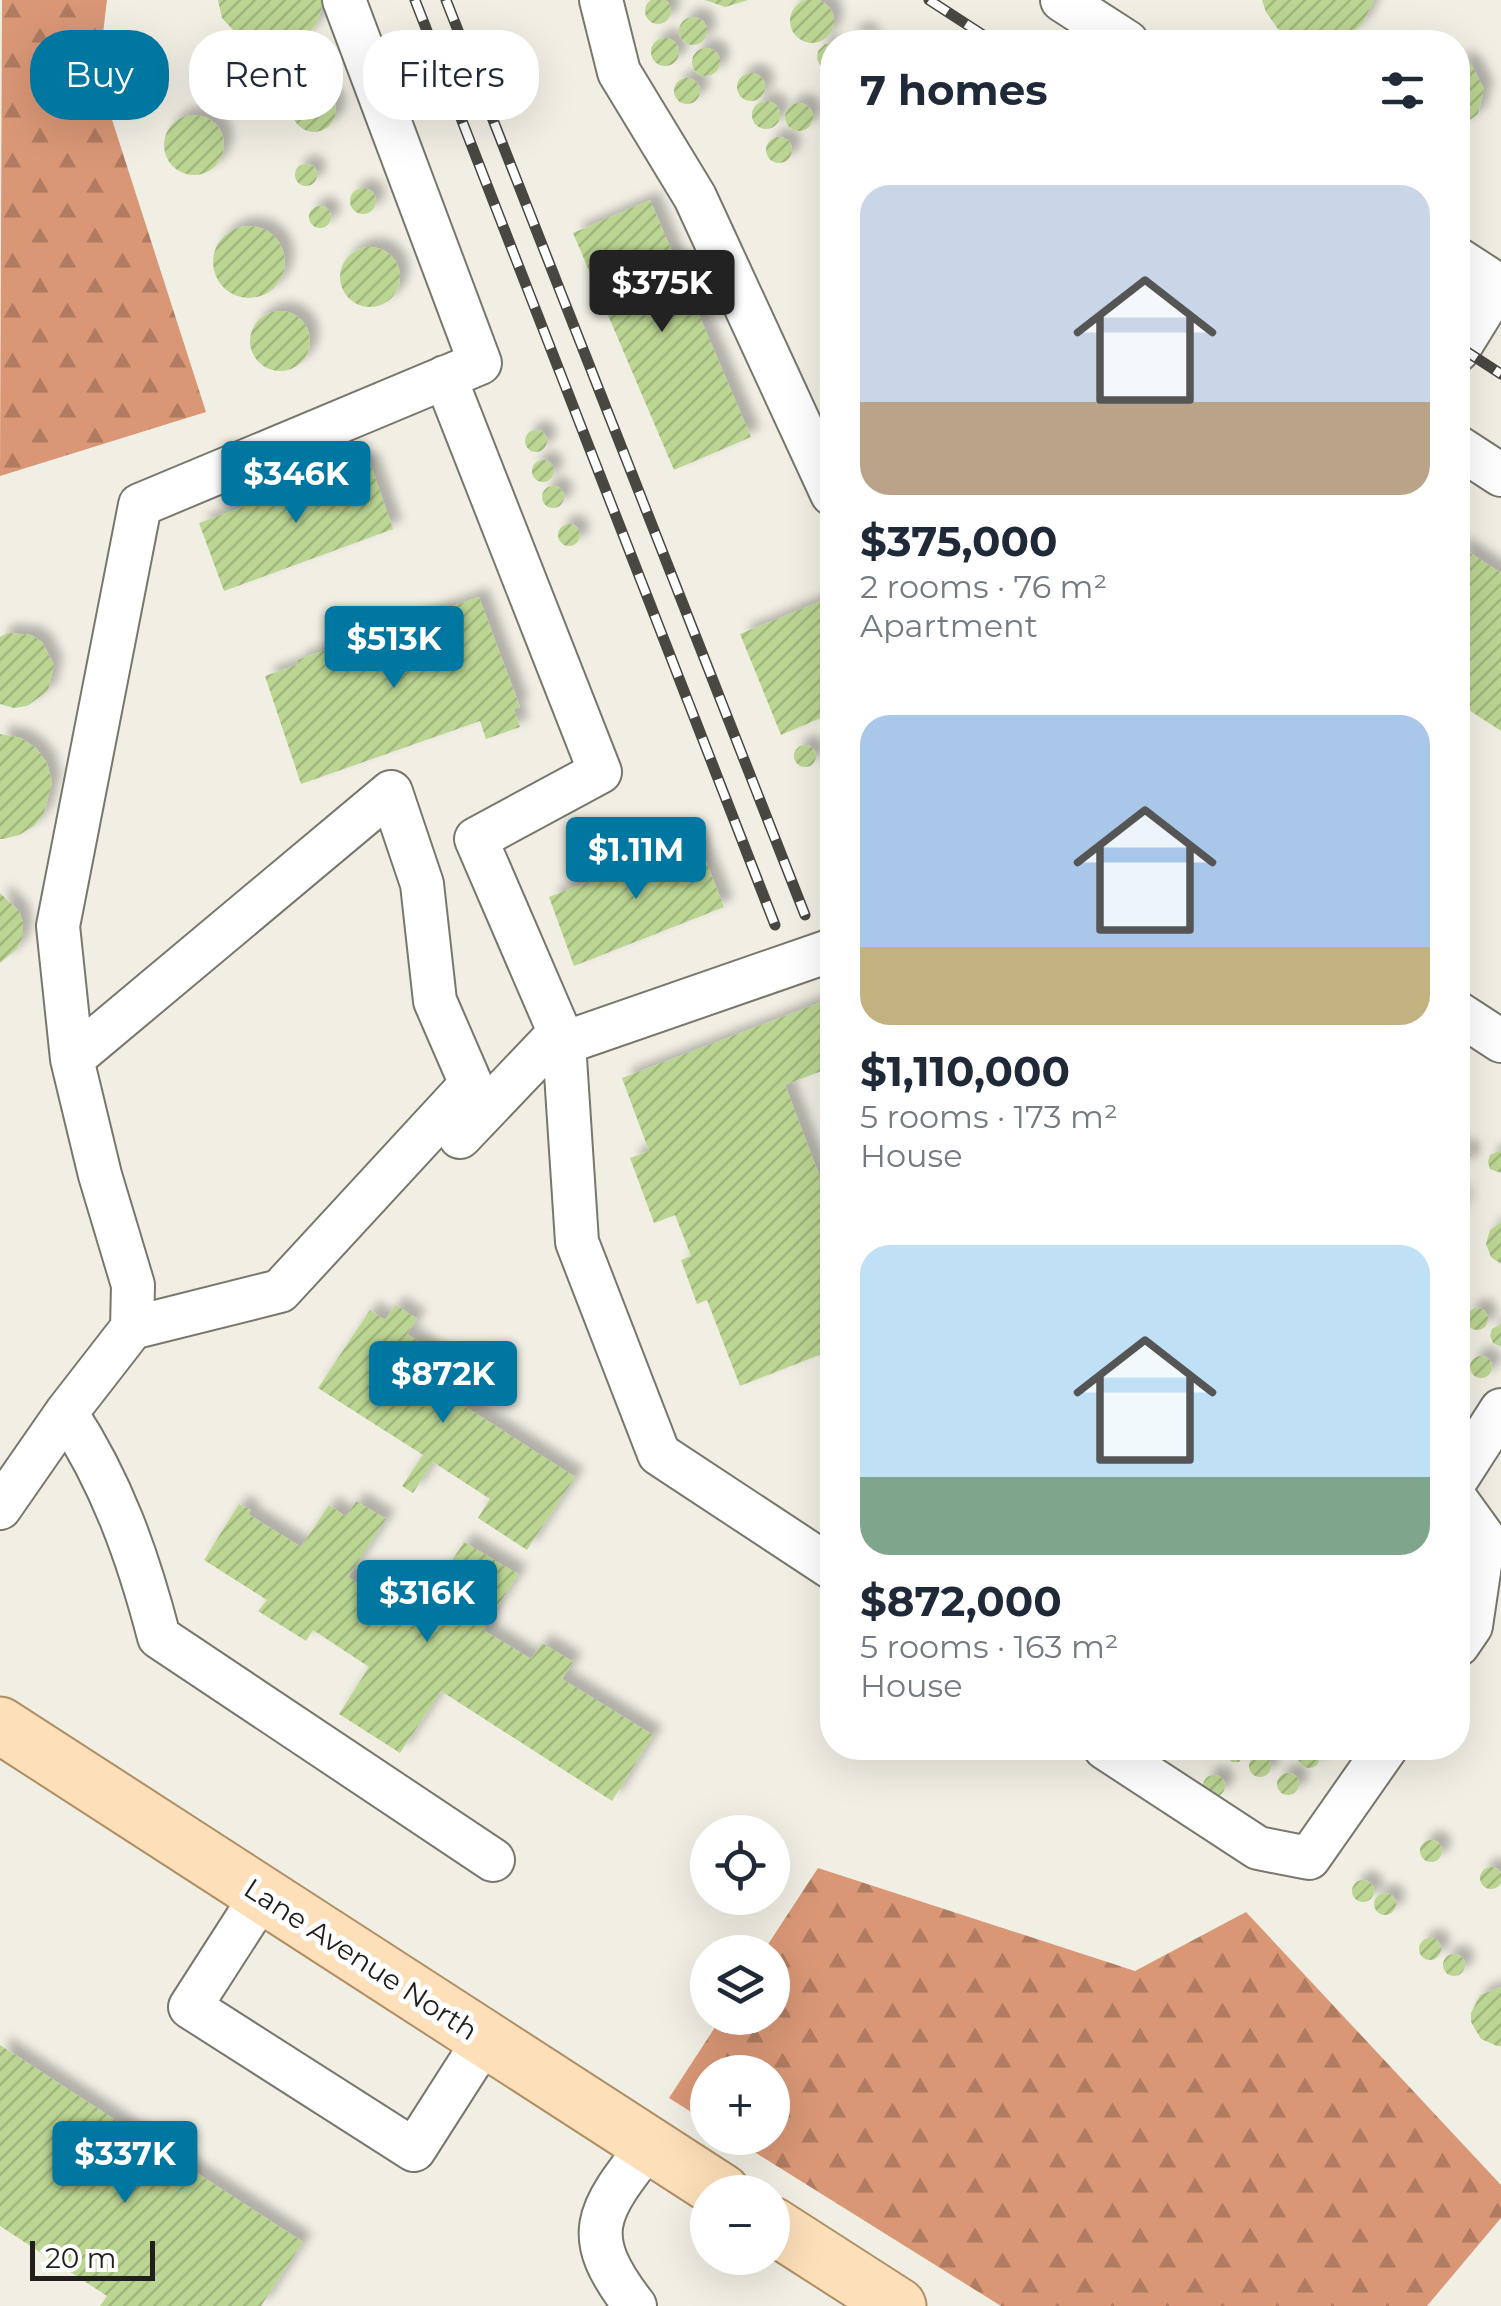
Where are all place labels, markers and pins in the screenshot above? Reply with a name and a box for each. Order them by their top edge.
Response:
pin: $375K [592,250,732,335]
pin: $346K [226,441,366,526]
pin: $513K [324,606,464,691]
pin: $1.11M [555,817,717,902]
pin: $872K [373,1341,513,1426]
pin: $316K [357,1560,497,1645]
pin: $337K [55,2121,195,2206]

